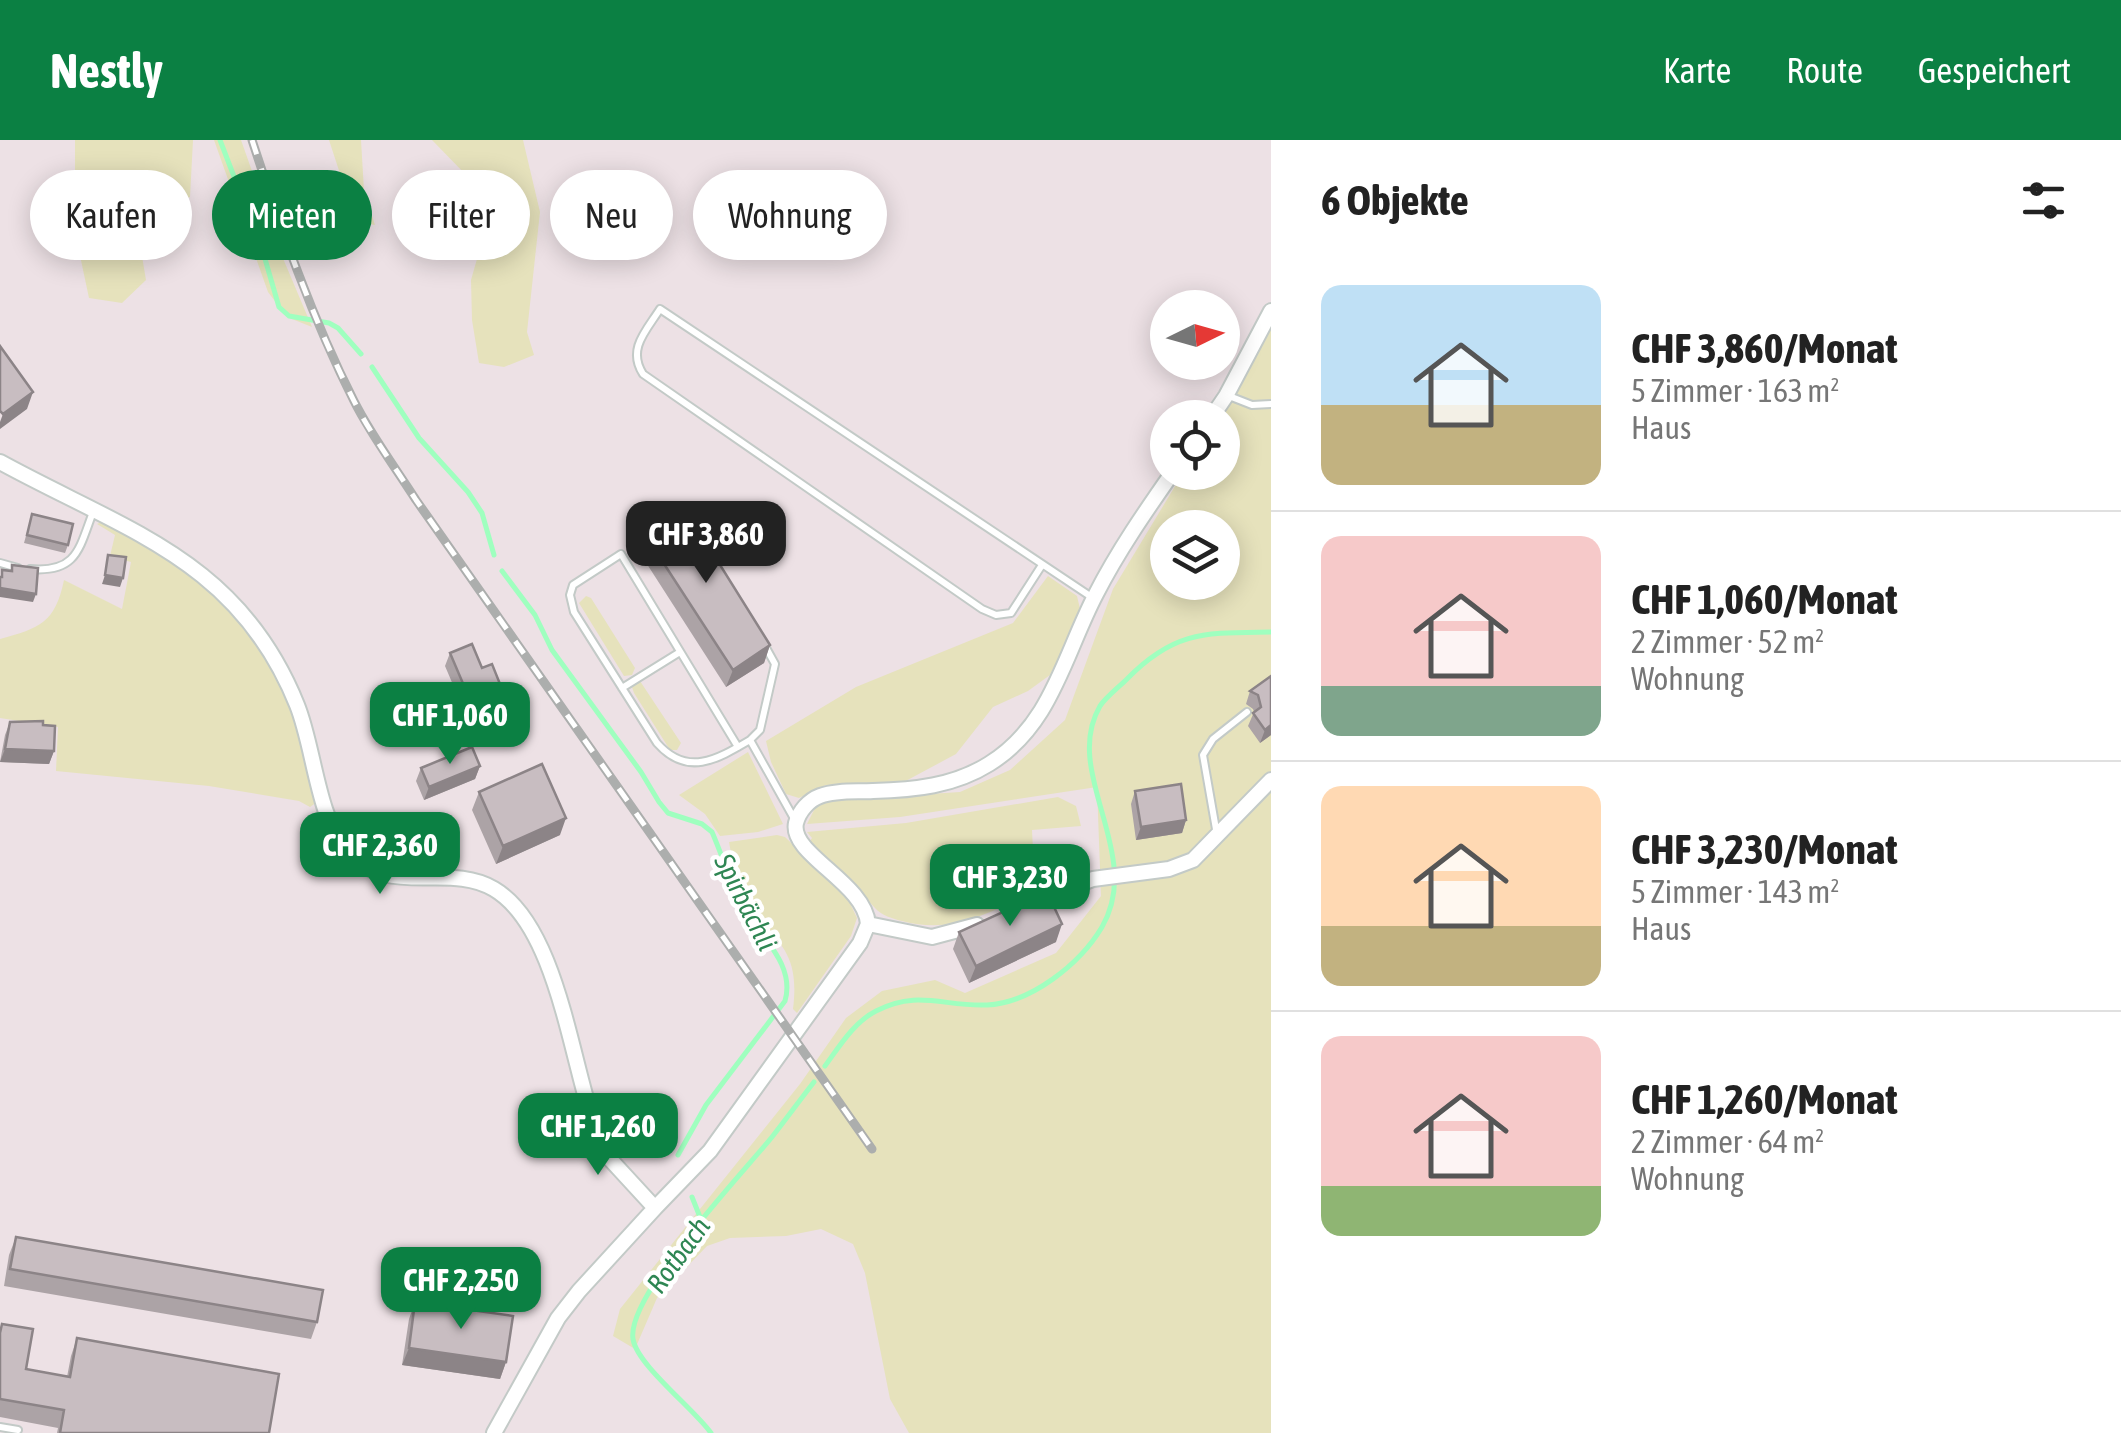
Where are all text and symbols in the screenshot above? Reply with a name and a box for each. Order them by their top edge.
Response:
text: Nestly [50,43,163,98]
text: Karte [1663,50,1731,90]
text: Route [1786,50,1863,90]
text: Gespeichert [1918,50,2071,90]
chip: Kaufen [30,170,192,260]
chip: Mieten [212,170,372,260]
chip: Filter [392,170,530,260]
chip: Neu [550,170,673,260]
chip: Wohnung [693,170,887,260]
icon: filters [2016,173,2071,228]
text: 6 Objekte [1321,176,1469,224]
north arrow [1150,290,1240,380]
map controls [1150,290,1240,600]
text: CHF 3,860/Monat [1631,324,1898,372]
icon: home [1401,325,1521,445]
text: 5 Zimmer · 163 m² [1631,372,1839,409]
button: locate [1150,400,1240,490]
text: Haus [1631,409,1691,446]
pin: CHF 3,860 [592,501,820,586]
button: layers [1150,510,1240,600]
text: CHF 3,860 [648,515,764,552]
text: CHF 1,060/Monat [1631,575,1898,623]
icon: home [1401,576,1521,696]
text: 2 Zimmer · 52 m² [1631,623,1824,660]
text: Wohnung [1631,660,1744,697]
pin: CHF 1,060 [336,682,564,767]
text: CHF 1,060 [392,696,508,733]
pin: CHF 2,360 [266,812,494,897]
text: CHF 3,230/Monat [1631,825,1898,873]
text: CHF 2,360 [322,826,438,863]
icon: home [1401,826,1521,946]
pin: CHF 3,230 [896,844,1124,929]
water label: Spirbächli [708,848,784,956]
text: CHF 3,230 [952,858,1068,895]
text: 5 Zimmer · 143 m² [1631,873,1839,910]
text: Haus [1631,910,1691,947]
text: CHF 1,260/Monat [1631,1075,1898,1123]
icon: home [1401,1076,1521,1196]
pin: CHF 1,260 [484,1093,712,1178]
text: CHF 1,260 [540,1107,656,1144]
text: 2 Zimmer · 64 m² [1631,1123,1824,1160]
text: Wohnung [1631,1160,1744,1197]
water label: Rotbach [640,1211,716,1299]
pin: CHF 2,250 [347,1247,575,1332]
text: CHF 2,250 [403,1261,519,1298]

